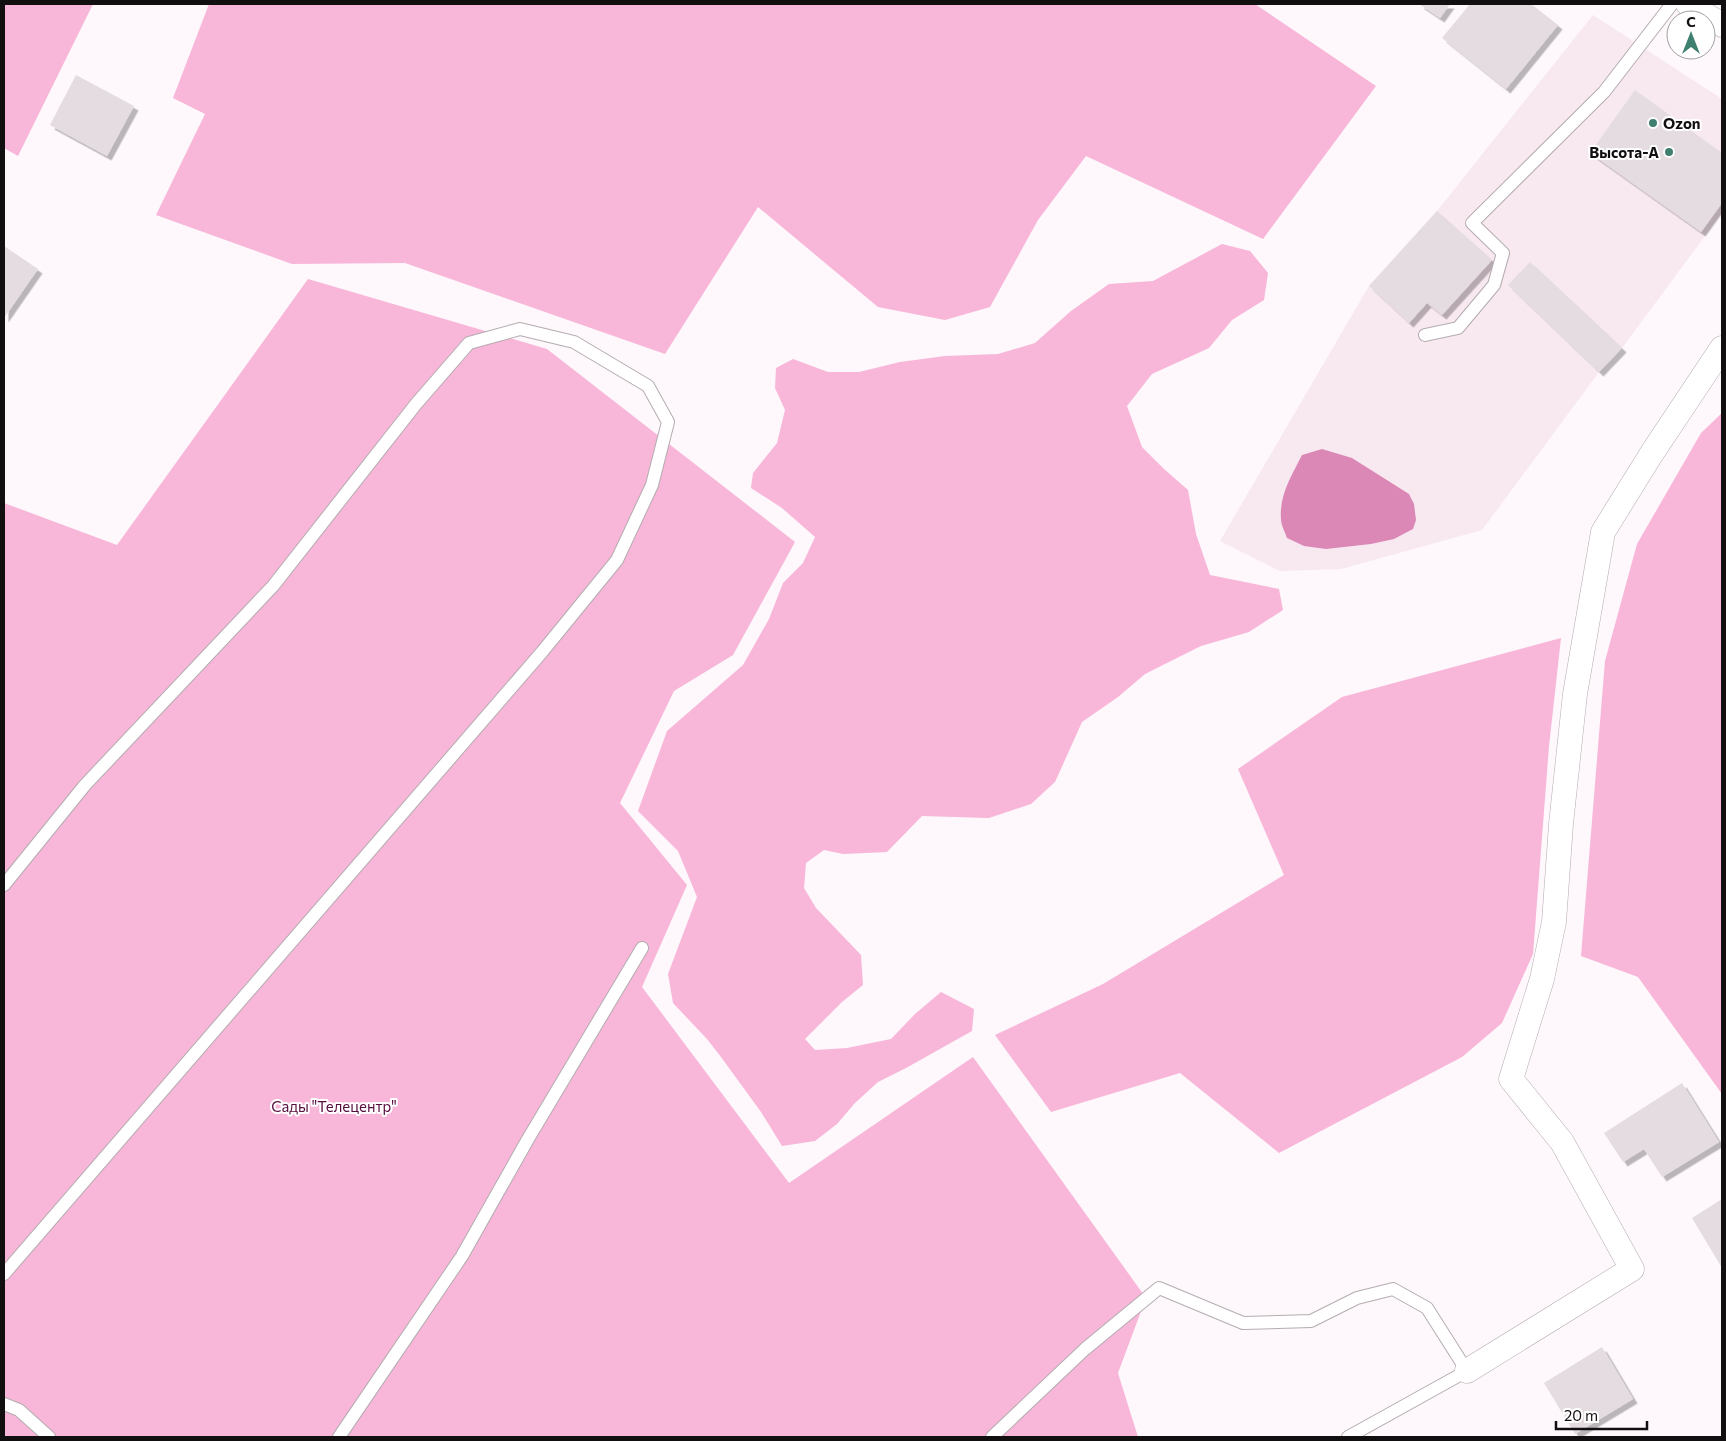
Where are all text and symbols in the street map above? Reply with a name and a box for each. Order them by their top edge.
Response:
north arrow [1666,10,1716,60]
text: С [1686,13,1696,30]
place label: Ozon [1663,114,1701,132]
marker: Ozon [1647,117,1659,129]
place label: Высота-А [1589,143,1659,161]
marker: Высота-А [1663,146,1675,158]
park label: Сады "Телецентр" [271,1097,397,1115]
scale bar [1556,1398,1647,1430]
text: 20 m [1564,1406,1598,1424]

